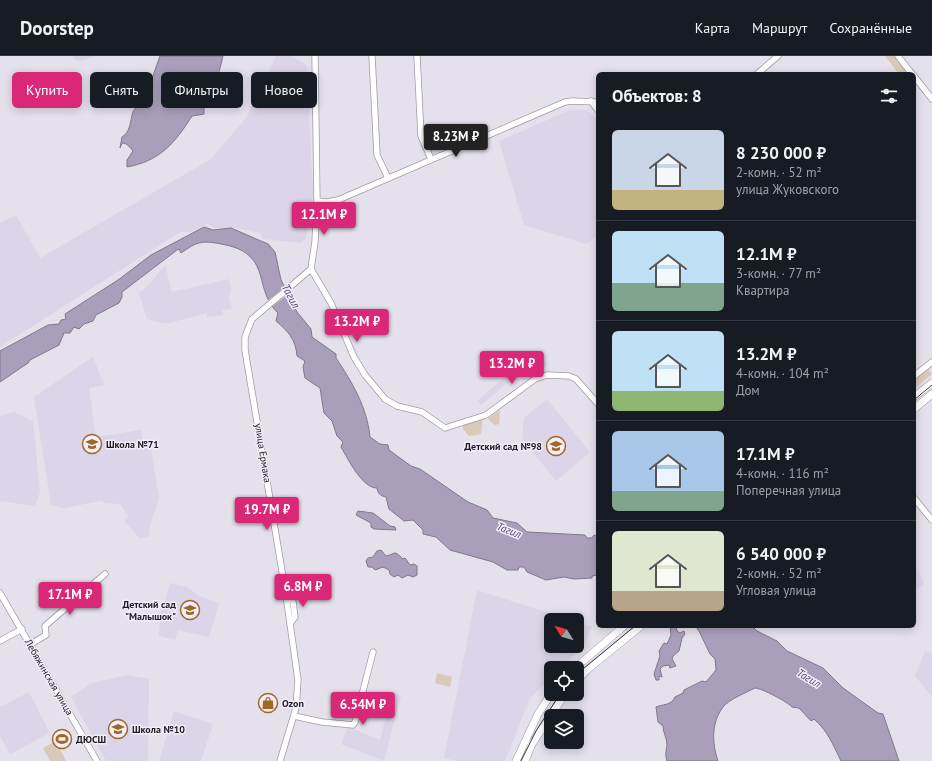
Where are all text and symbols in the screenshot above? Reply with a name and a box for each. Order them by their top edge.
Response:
text: Doorstep [20,16,94,40]
text: Карта [695,19,730,37]
text: Маршрут [752,19,807,37]
text: Сохранённые [829,19,912,37]
chip: Купить [12,72,82,108]
chip: Снять [90,72,153,108]
chip: Фильтры [161,72,243,108]
chip: Новое [251,72,317,108]
text: Объектов: 8 [612,85,702,107]
icon: filters [878,85,900,107]
pin: 8.23M ₽ [419,124,493,158]
text: 8.23M ₽ [433,128,479,145]
text: 8 230 000 ₽ [736,142,826,164]
icon: home [644,146,692,194]
text: 2-комн. · 52 m² [736,164,822,181]
text: улица Жуковского [736,181,839,198]
pin: 12.1M ₽ [287,202,361,236]
text: 12.1M ₽ [301,206,347,223]
text: 12.1M ₽ [736,243,797,265]
icon: home [644,247,692,295]
text: 3-комн. · 77 m² [736,265,821,282]
water label: Тагил [279,281,303,311]
text: Квартира [736,282,789,299]
pin: 13.2M ₽ [320,309,394,343]
text: 13.2M ₽ [334,313,380,330]
text: 13.2M ₽ [736,343,797,365]
icon: home [644,347,692,395]
pin: 13.2M ₽ [475,351,549,385]
text: 13.2M ₽ [489,355,535,372]
text: 4-комн. · 104 m² [736,365,829,382]
text: Дом [736,382,760,399]
street label: улица Ермака [252,422,274,484]
school or university icon: Школа №71 [81,433,103,455]
school or university icon: Детский сад №98 [545,435,567,457]
place label: Школа №71 [106,438,159,451]
place label: Детский сад №98 [464,440,542,453]
text: 17.1M ₽ [736,443,795,465]
icon: home [644,447,692,495]
text: 4-комн. · 116 m² [736,465,829,482]
text: Поперечная улица [736,482,841,499]
pin: 19.7M ₽ [230,497,304,531]
text: 19.7M ₽ [244,501,290,518]
water label: Тагил [495,519,524,541]
text: 6 540 000 ₽ [736,543,826,565]
icon: home [644,547,692,595]
text: 2-комн. · 52 m² [736,565,822,582]
pin: 6.8M ₽ [270,574,336,608]
text: 6.8M ₽ [283,578,323,595]
pin: 17.1M ₽ [33,582,107,616]
text: Угловая улица [736,582,816,599]
text: 17.1M ₽ [48,586,92,603]
place label: Детский сад "Малышок" [122,598,176,623]
school or university icon: Детский сад "Малышок" [179,599,201,621]
north arrow [544,613,584,653]
map controls [544,613,584,749]
street label: Лебяжинская улица [21,636,76,718]
button: locate [544,661,584,701]
water label: Тагил [794,665,824,691]
shop icon: Ozon [257,692,279,714]
pin: 6.54M ₽ [326,692,400,726]
text: 6.54M ₽ [340,696,386,713]
place label: Ozon [282,697,304,710]
button: layers [544,709,584,749]
school or university icon: Школа №10 [107,718,129,740]
place label: Школа №10 [132,723,185,736]
sports icon: ДЮСШ [51,728,73,750]
place label: ДЮСШ [76,733,106,746]

